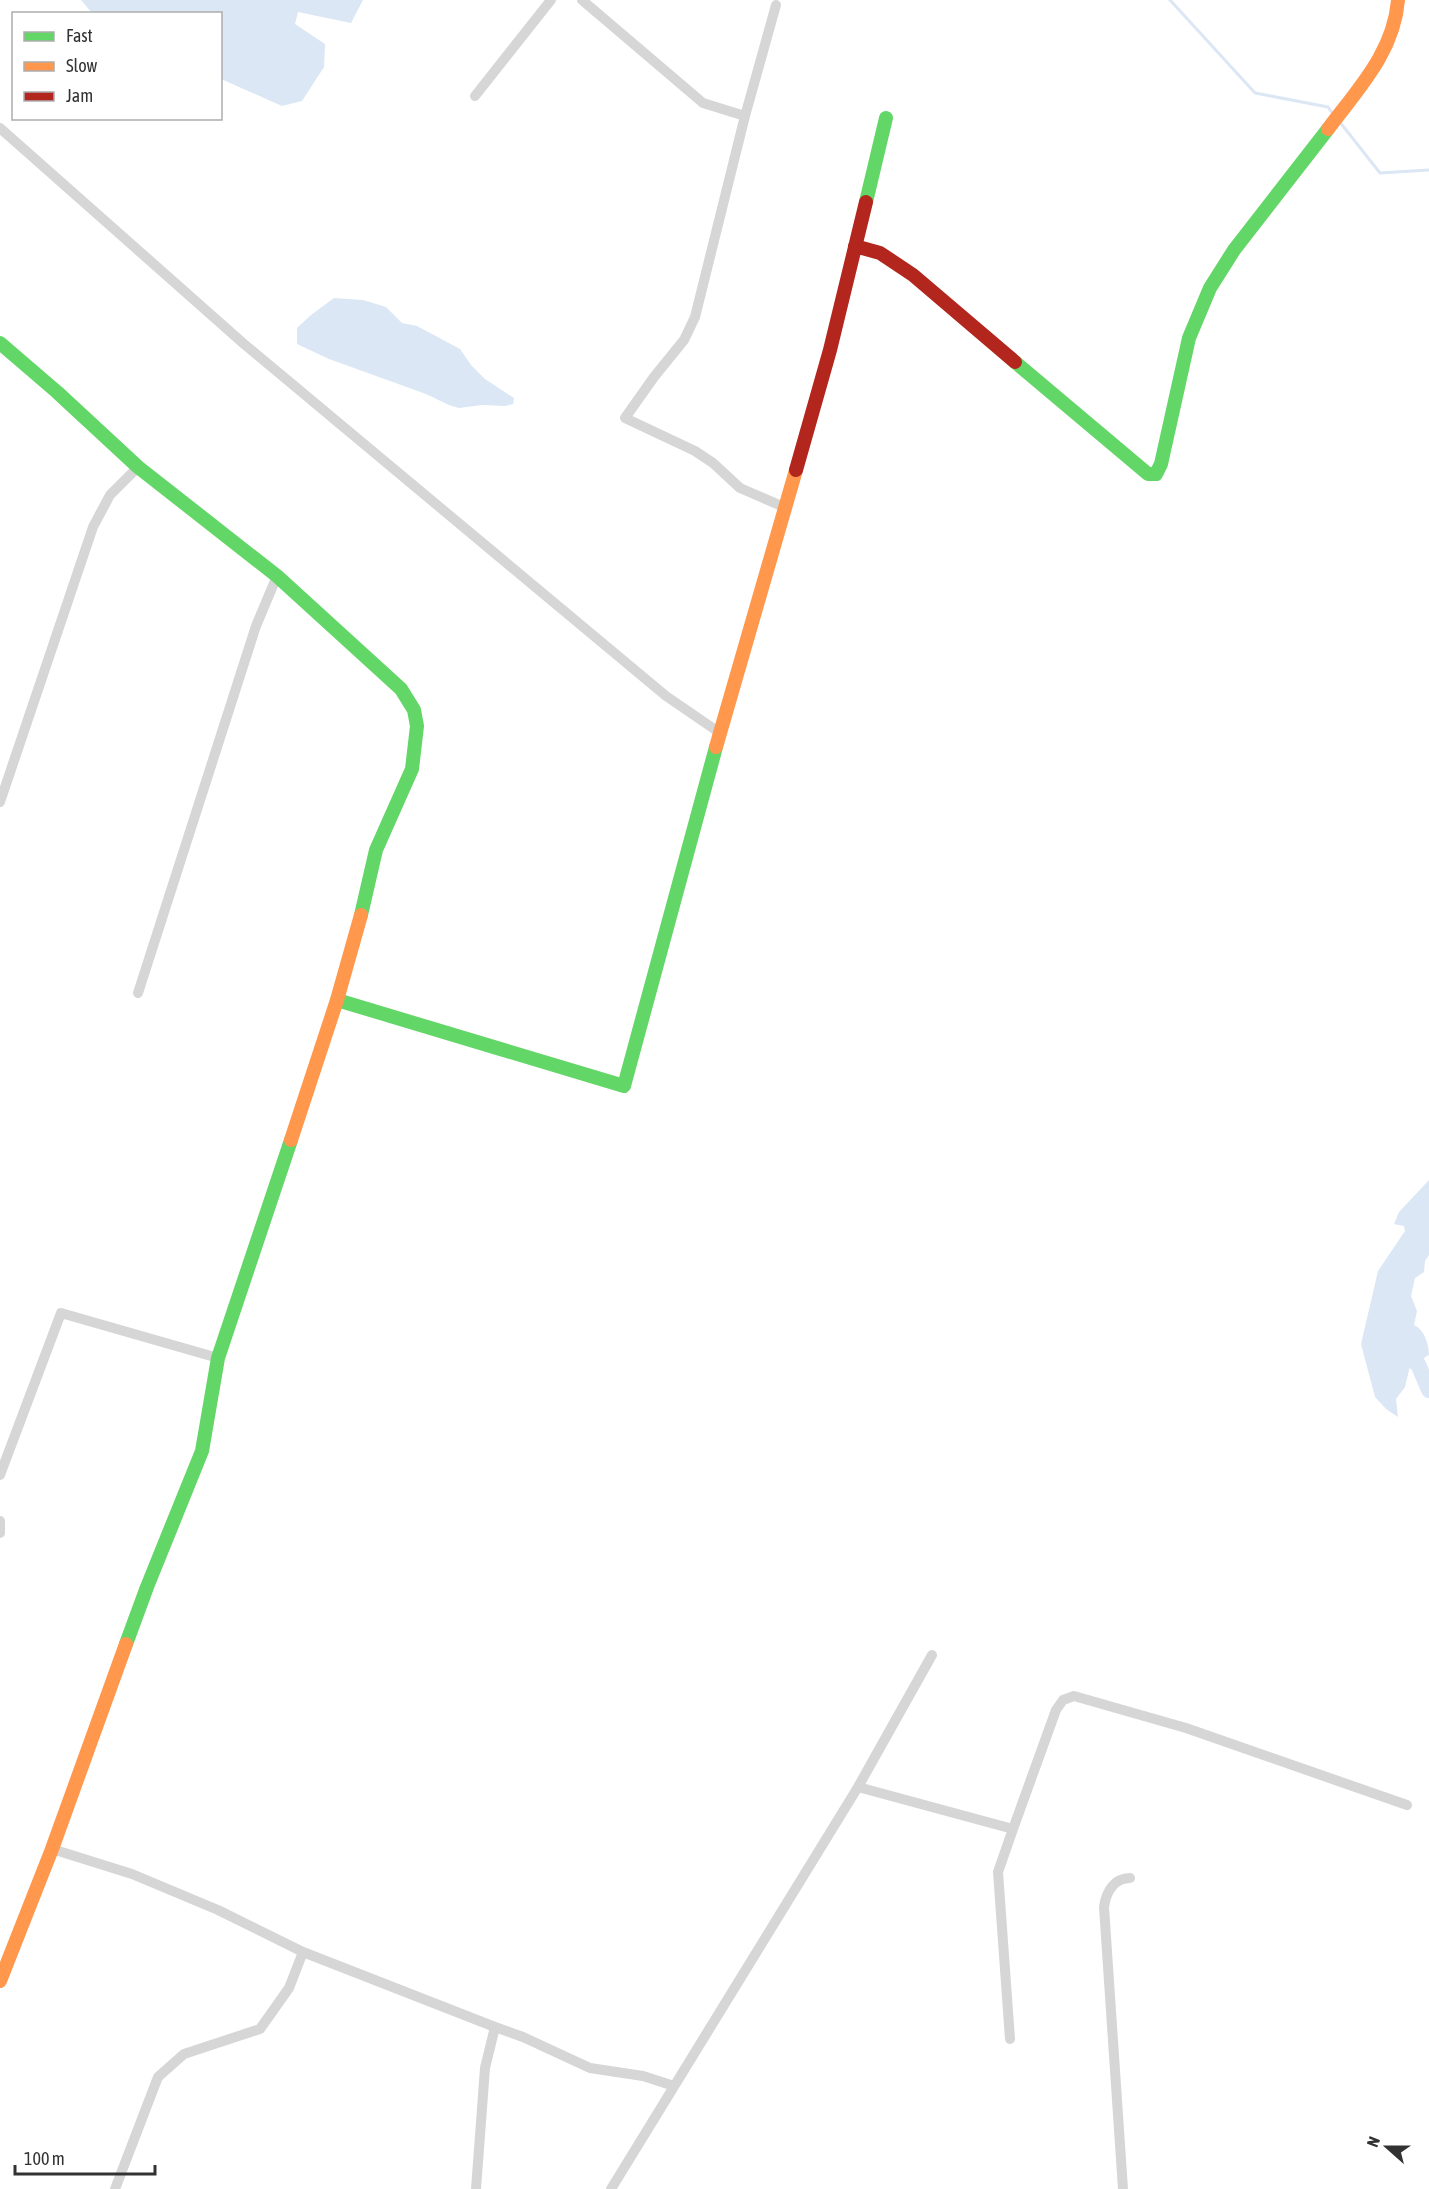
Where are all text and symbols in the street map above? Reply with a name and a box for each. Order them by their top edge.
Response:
legend [12,12,222,120]
text: Fast [66,25,93,46]
text: Slow [66,55,97,76]
text: Jam [66,85,93,106]
north arrow [1357,2117,1417,2177]
text: N [1363,2134,1383,2149]
scale bar [15,2138,154,2176]
text: 100 m [24,2148,65,2169]

